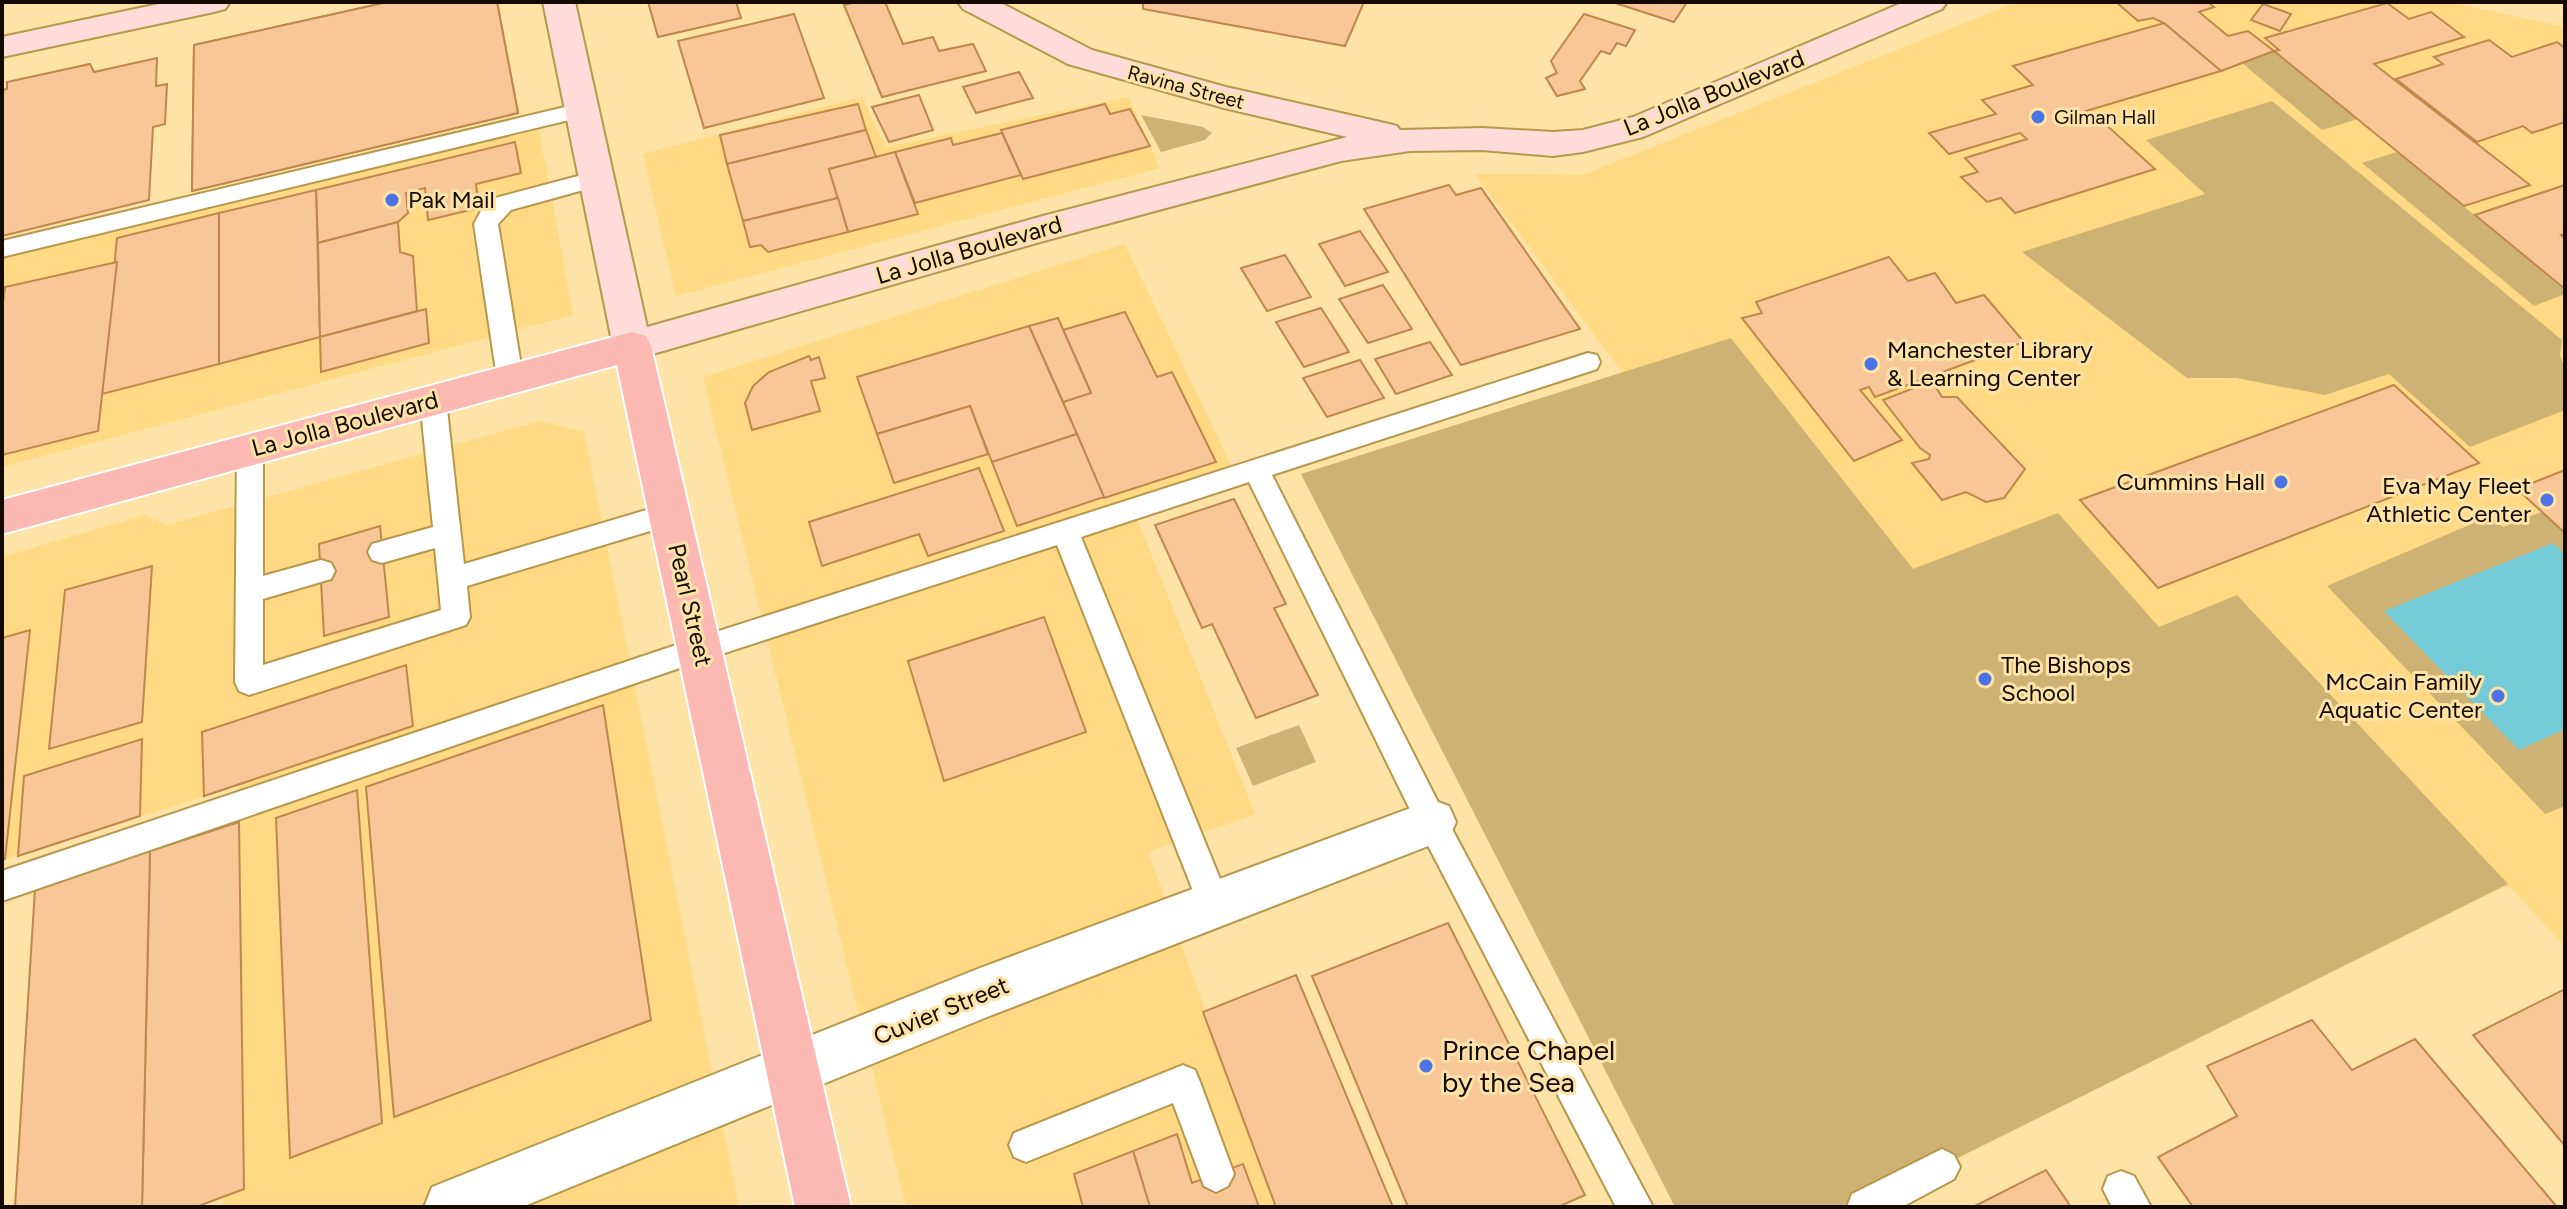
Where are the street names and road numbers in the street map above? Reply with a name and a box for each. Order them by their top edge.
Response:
street label: La Jolla Boulevard [1619,43,1808,142]
street label: Ravina Street [1125,60,1247,114]
street label: La Jolla Boulevard [872,209,1065,290]
street label: La Jolla Boulevard [248,385,442,462]
street label: Pearl Street [662,540,719,669]
street label: Cuvier Street [869,970,1013,1051]

